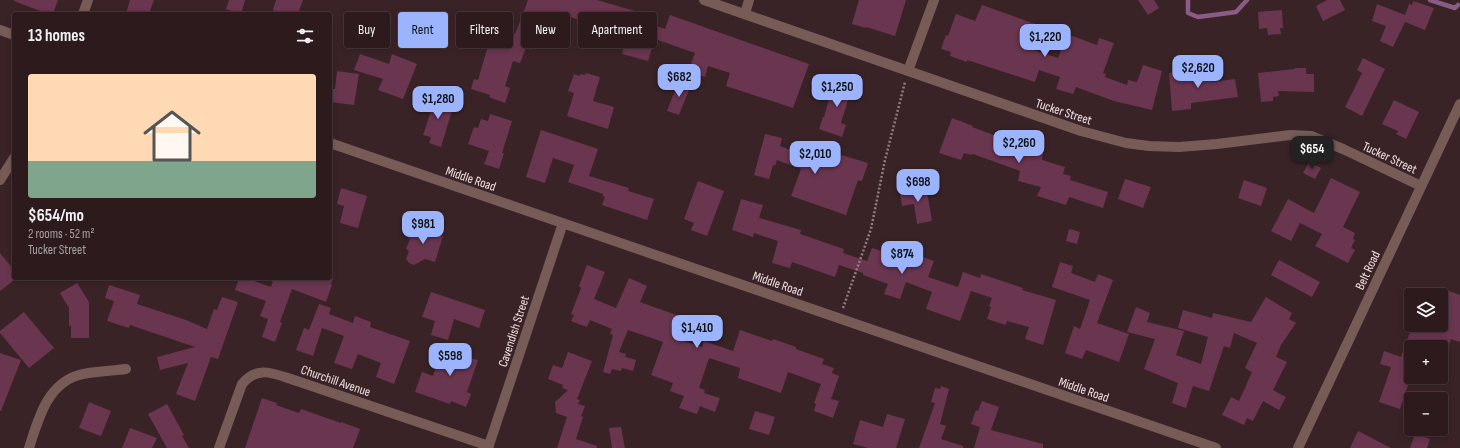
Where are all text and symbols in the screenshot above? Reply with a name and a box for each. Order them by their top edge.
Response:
chip: Buy [344,12,390,48]
chip: Rent [398,12,448,48]
chip: Filters [456,12,513,48]
chip: New [521,12,570,48]
chip: Apartment [578,12,657,48]
pin: $1,220 [1012,24,1078,58]
icon: filters [294,25,316,47]
text: 13 homes [28,26,85,46]
text: $1,220 [1029,29,1061,45]
pin: $2,620 [1165,55,1231,89]
text: $2,620 [1181,60,1215,76]
pin: $682 [655,64,703,98]
text: $682 [667,69,691,85]
pin: $1,250 [804,74,870,108]
text: $1,250 [821,79,853,95]
pin: $1,280 [405,86,471,120]
text: $1,280 [421,91,455,107]
street label: Tucker Street [1034,95,1094,129]
icon: home [136,100,208,172]
pin: $2,260 [986,130,1052,164]
text: $2,260 [1002,135,1036,151]
pin: $654 [1288,136,1336,170]
street label: Tucker Street [1360,138,1419,177]
pin: $2,010 [782,141,848,175]
text: $654 [1300,141,1324,157]
text: $2,010 [799,146,831,162]
street label: Middle Road [443,163,498,195]
pin: $698 [894,169,942,203]
text: $698 [905,174,931,190]
text: $654/mo [28,206,84,226]
pin: $981 [399,211,447,245]
text: $981 [411,216,435,232]
text: 2 rooms · 52 m² [28,226,95,242]
pin: $874 [878,241,926,275]
text: Tucker Street [28,242,86,258]
text: $874 [890,246,914,262]
street label: Belt Road [1352,248,1384,292]
street label: Middle Road [750,268,805,300]
map controls [1404,288,1448,436]
button: layers [1404,288,1448,332]
street label: Cavendish Street [495,293,533,369]
pin: $1,410 [664,315,730,349]
text: $1,410 [681,320,713,336]
button: + [1404,340,1448,384]
pin: $598 [426,343,474,377]
text: $598 [438,348,462,364]
street label: Churchill Avenue [299,362,373,400]
street label: Middle Road [1056,374,1111,406]
button: − [1404,392,1448,436]

